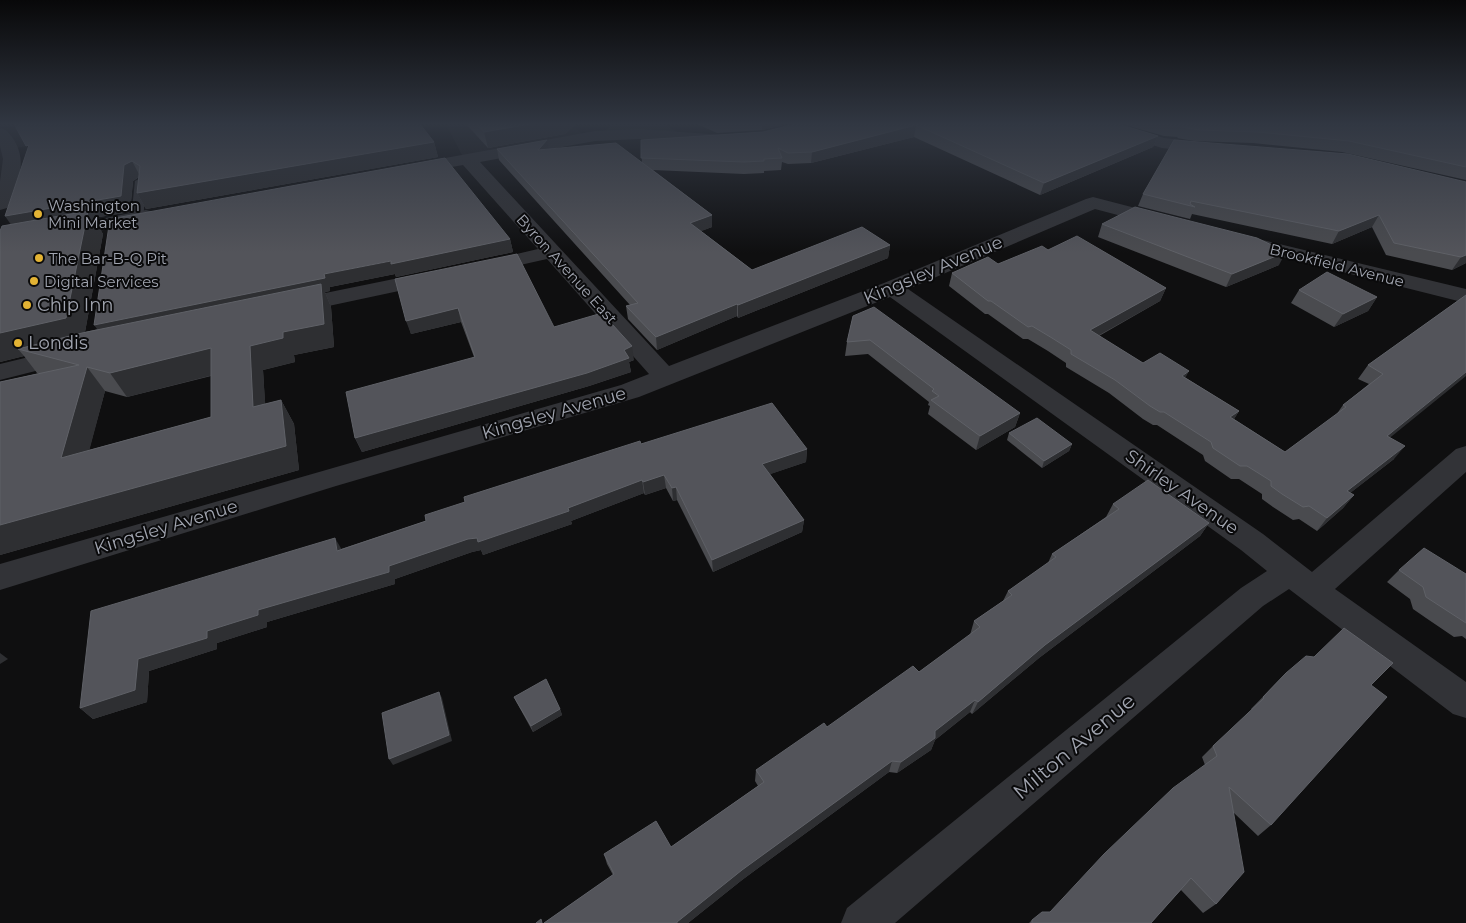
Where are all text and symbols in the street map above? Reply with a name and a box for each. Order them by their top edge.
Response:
place label: Washington Mini Market [48,196,140,232]
marker: Washington Mini Market [32,208,44,220]
street label: Byron Avenue East [513,210,621,328]
street label: Kingsley Avenue [860,231,1006,309]
street label: Brookfield Avenue [1268,239,1406,291]
place label: The Bar-B-Q Pit [49,249,167,268]
marker: The Bar-B-Q Pit [33,252,45,264]
place label: Digital Services [44,272,159,291]
marker: Digital Services [28,275,40,287]
place label: Chip Inn [37,294,113,316]
marker: Chip Inn [21,299,33,311]
place label: Londis [28,332,88,354]
marker: Londis [12,337,24,349]
street label: Kingsley Avenue [479,382,629,444]
street label: Shirley Avenue [1121,445,1243,539]
street label: Kingsley Avenue [92,495,241,559]
street label: Milton Avenue [1008,688,1140,804]

